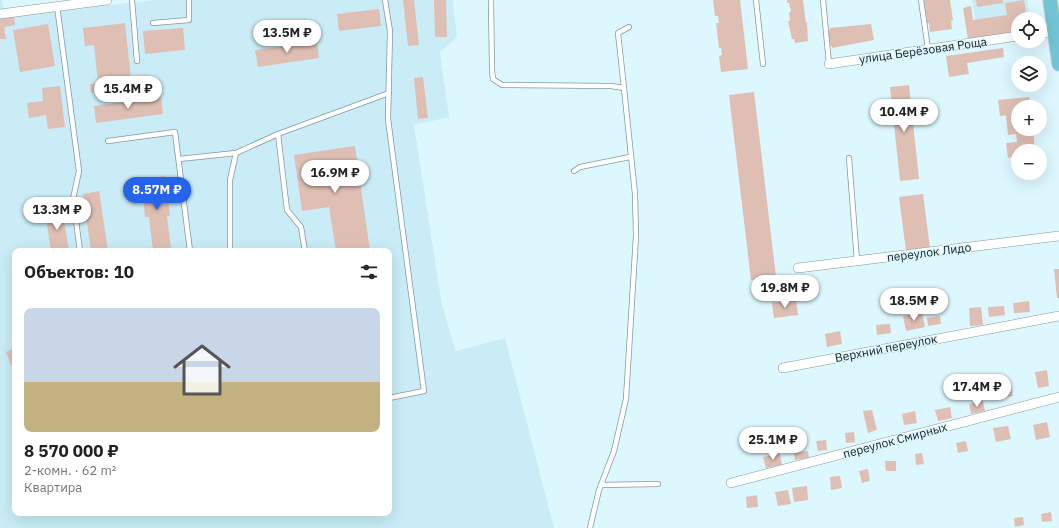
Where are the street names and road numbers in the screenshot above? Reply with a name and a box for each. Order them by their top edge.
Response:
street label: улица Берёзовая Роща [858,34,988,66]
street label: переулок Лидо [886,239,972,265]
street label: Верхний переулок [833,331,939,365]
street label: переулок Смирных [841,419,949,461]

